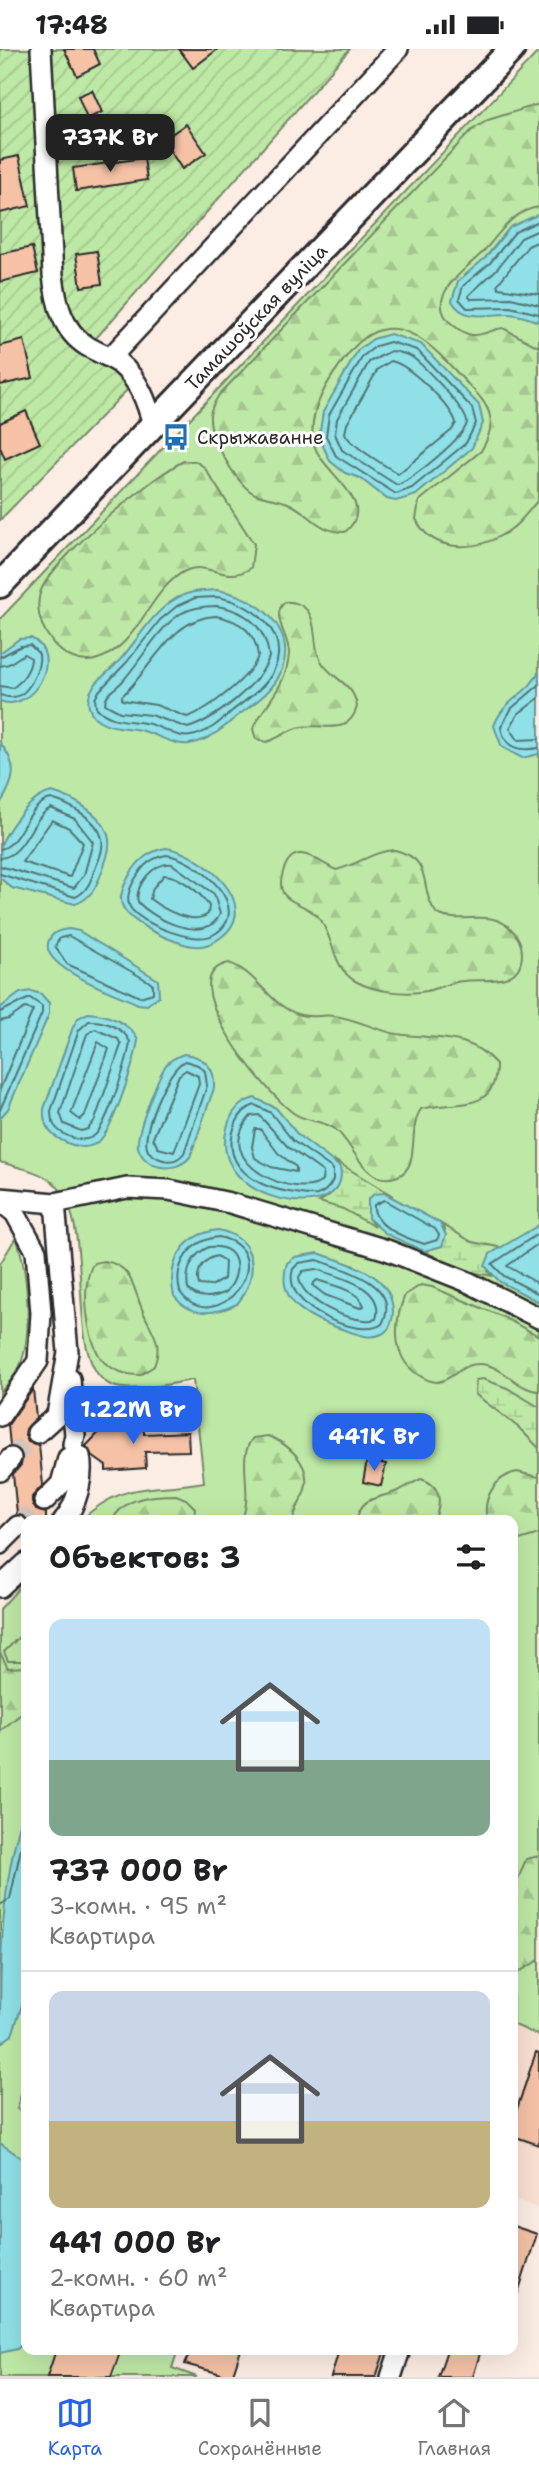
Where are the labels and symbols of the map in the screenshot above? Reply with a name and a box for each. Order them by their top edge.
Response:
pin: 737K Br [45,115,175,174]
street label: Тамашоўская вуліца [180,238,333,396]
bus stop icon: Скрыжаванне [161,422,191,452]
place label: Скрыжаванне [197,425,324,450]
pin: 1.22M Br [61,1387,205,1446]
pin: 441K Br [309,1413,439,1473]

